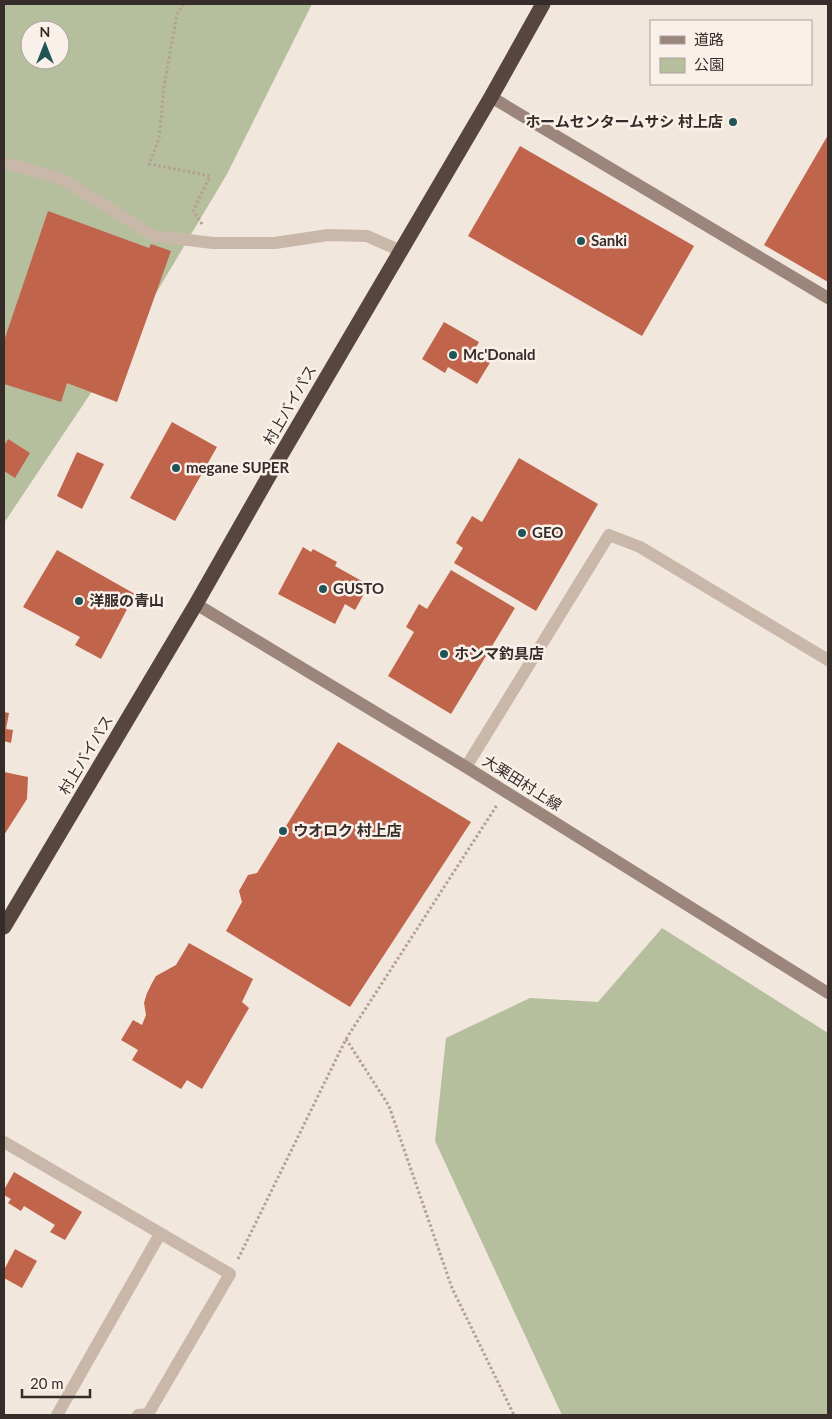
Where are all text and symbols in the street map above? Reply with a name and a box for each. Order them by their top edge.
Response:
north arrow [20,20,70,70]
legend [650,20,812,85]
text: N [40,23,50,40]
text: 道路 [694,30,724,48]
text: 公園 [694,55,724,73]
place label: ホームセンタームサシ 村上店 [525,112,723,130]
marker: ホームセンタームサシ 村上店 [727,116,739,128]
place label: Sanki [591,231,627,249]
marker: Sanki [575,235,587,247]
place label: Mc'Donald [463,345,536,363]
marker: Mc'Donald [447,349,459,361]
street label: 村上バイパス [259,361,319,448]
place label: megane SUPER [186,458,289,476]
marker: megane SUPER [170,462,182,474]
place label: GEO [532,523,563,541]
marker: GEO [516,527,528,539]
place label: GUSTO [333,579,384,597]
marker: GUSTO [317,583,329,595]
place label: 洋服の青山 [89,591,164,609]
marker: 洋服の青山 [73,595,85,607]
place label: ホンマ釣具店 [454,644,544,662]
marker: ホンマ釣具店 [438,648,450,660]
street label: 村上バイパス [54,711,116,798]
street label: 大栗田村上線 [480,751,565,814]
place label: ウオロク 村上店 [293,821,402,839]
marker: ウオロク 村上店 [277,825,289,837]
scale bar [22,1366,90,1398]
text: 20 m [30,1374,64,1392]

